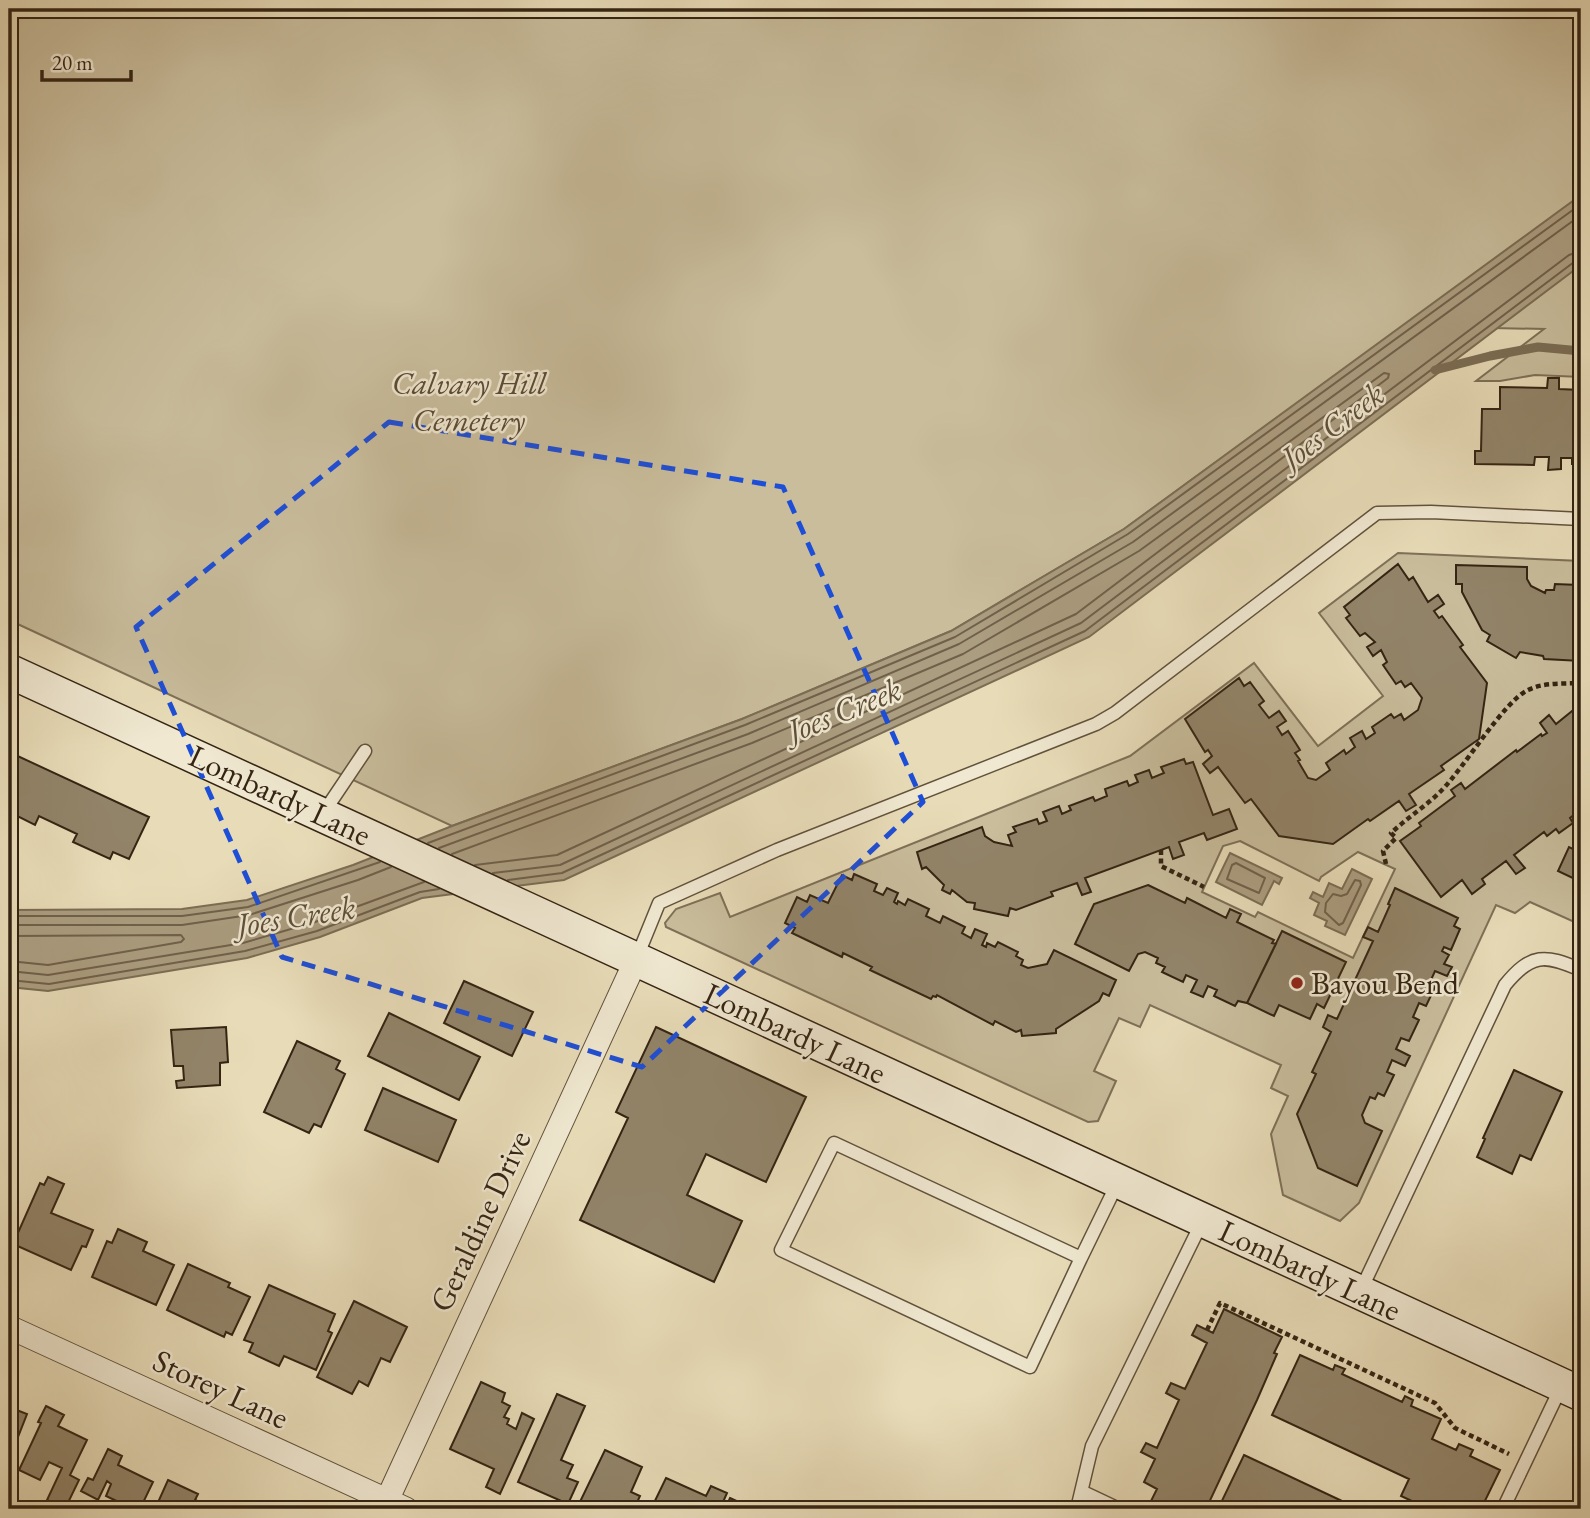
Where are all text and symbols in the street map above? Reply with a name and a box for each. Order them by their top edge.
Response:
scale bar [42,38,131,82]
text: 20 m [52,49,93,76]
park label: Calvary Hill Cemetery [392,362,547,441]
water label: Joes Creek [1266,372,1393,483]
water label: Joes Creek [774,667,908,754]
street label: Lombardy Lane [182,735,378,855]
water label: Joes Creek [227,885,358,947]
place label: Bayou Bend [1311,962,1460,1004]
street label: Lombardy Lane [697,973,893,1093]
marker: Bayou Bend [1289,975,1305,991]
street label: Geraldine Drive [420,1124,540,1318]
street label: Lombardy Lane [1212,1210,1408,1330]
street label: Storey Lane [146,1339,296,1439]

